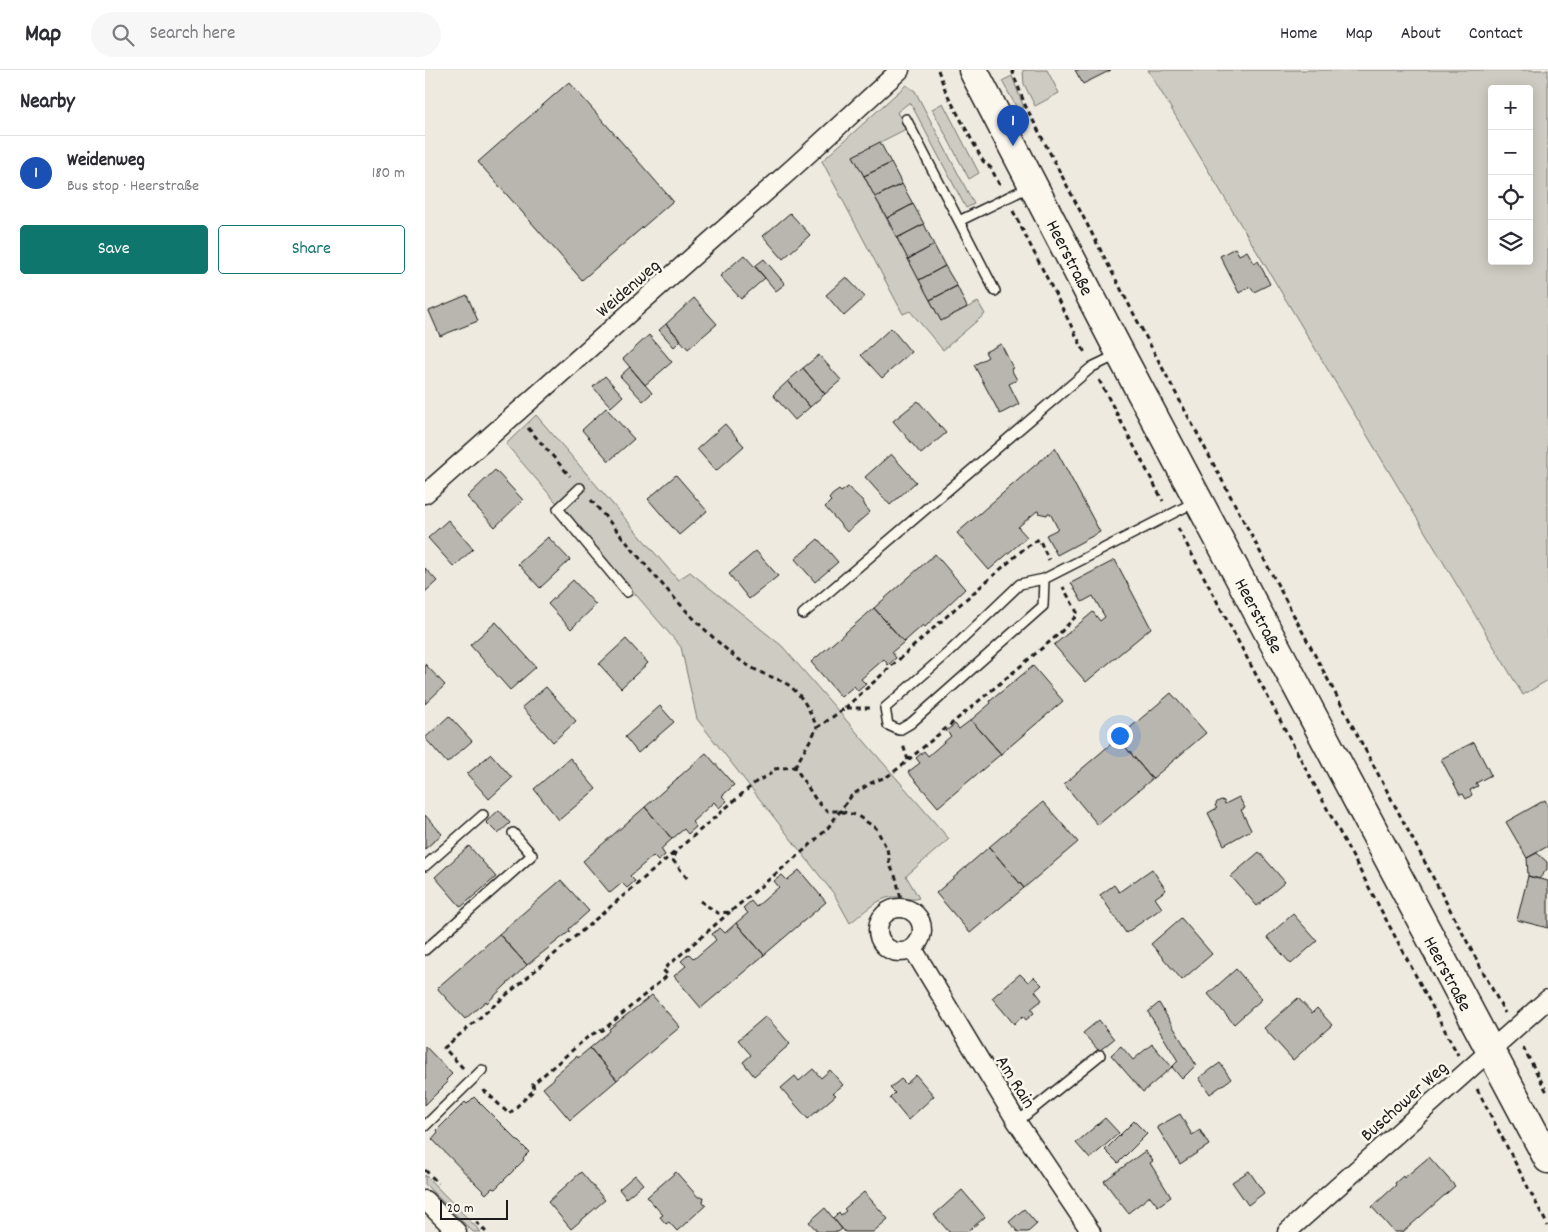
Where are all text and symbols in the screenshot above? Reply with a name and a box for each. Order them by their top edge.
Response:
search box [91,12,441,57]
text: Map [25,18,61,52]
icon: search [109,21,137,49]
text: Search here [149,21,235,48]
text: Home [1280,22,1317,47]
text: Map [1345,22,1373,47]
text: About [1401,22,1441,47]
text: Contact [1469,22,1523,47]
map controls [1488,85,1533,265]
button: + [1488,85,1533,130]
text: Nearby [20,88,75,118]
pin: 1 [997,105,1029,146]
button: − [1488,130,1533,175]
text: Weidenweg [67,148,145,175]
text: 1 [34,162,38,185]
text: 180 m [372,162,405,185]
text: Bus stop · Heerstraße [67,175,199,198]
button: locate [1488,175,1533,220]
street label: Heerstraße [1037,216,1098,301]
button: layers [1488,220,1533,265]
button: Save [20,225,208,274]
button: Share [218,225,405,274]
street label: Weidenweg [591,254,667,325]
street label: Heerstraße [1226,574,1288,659]
your location [1107,723,1133,749]
street label: Heerstraße [1415,932,1477,1017]
street label: Am Rain [987,1051,1041,1115]
street label: Buschower Weg [1356,1056,1455,1149]
scale bar [440,1197,507,1220]
text: 20 m [447,1199,474,1219]

